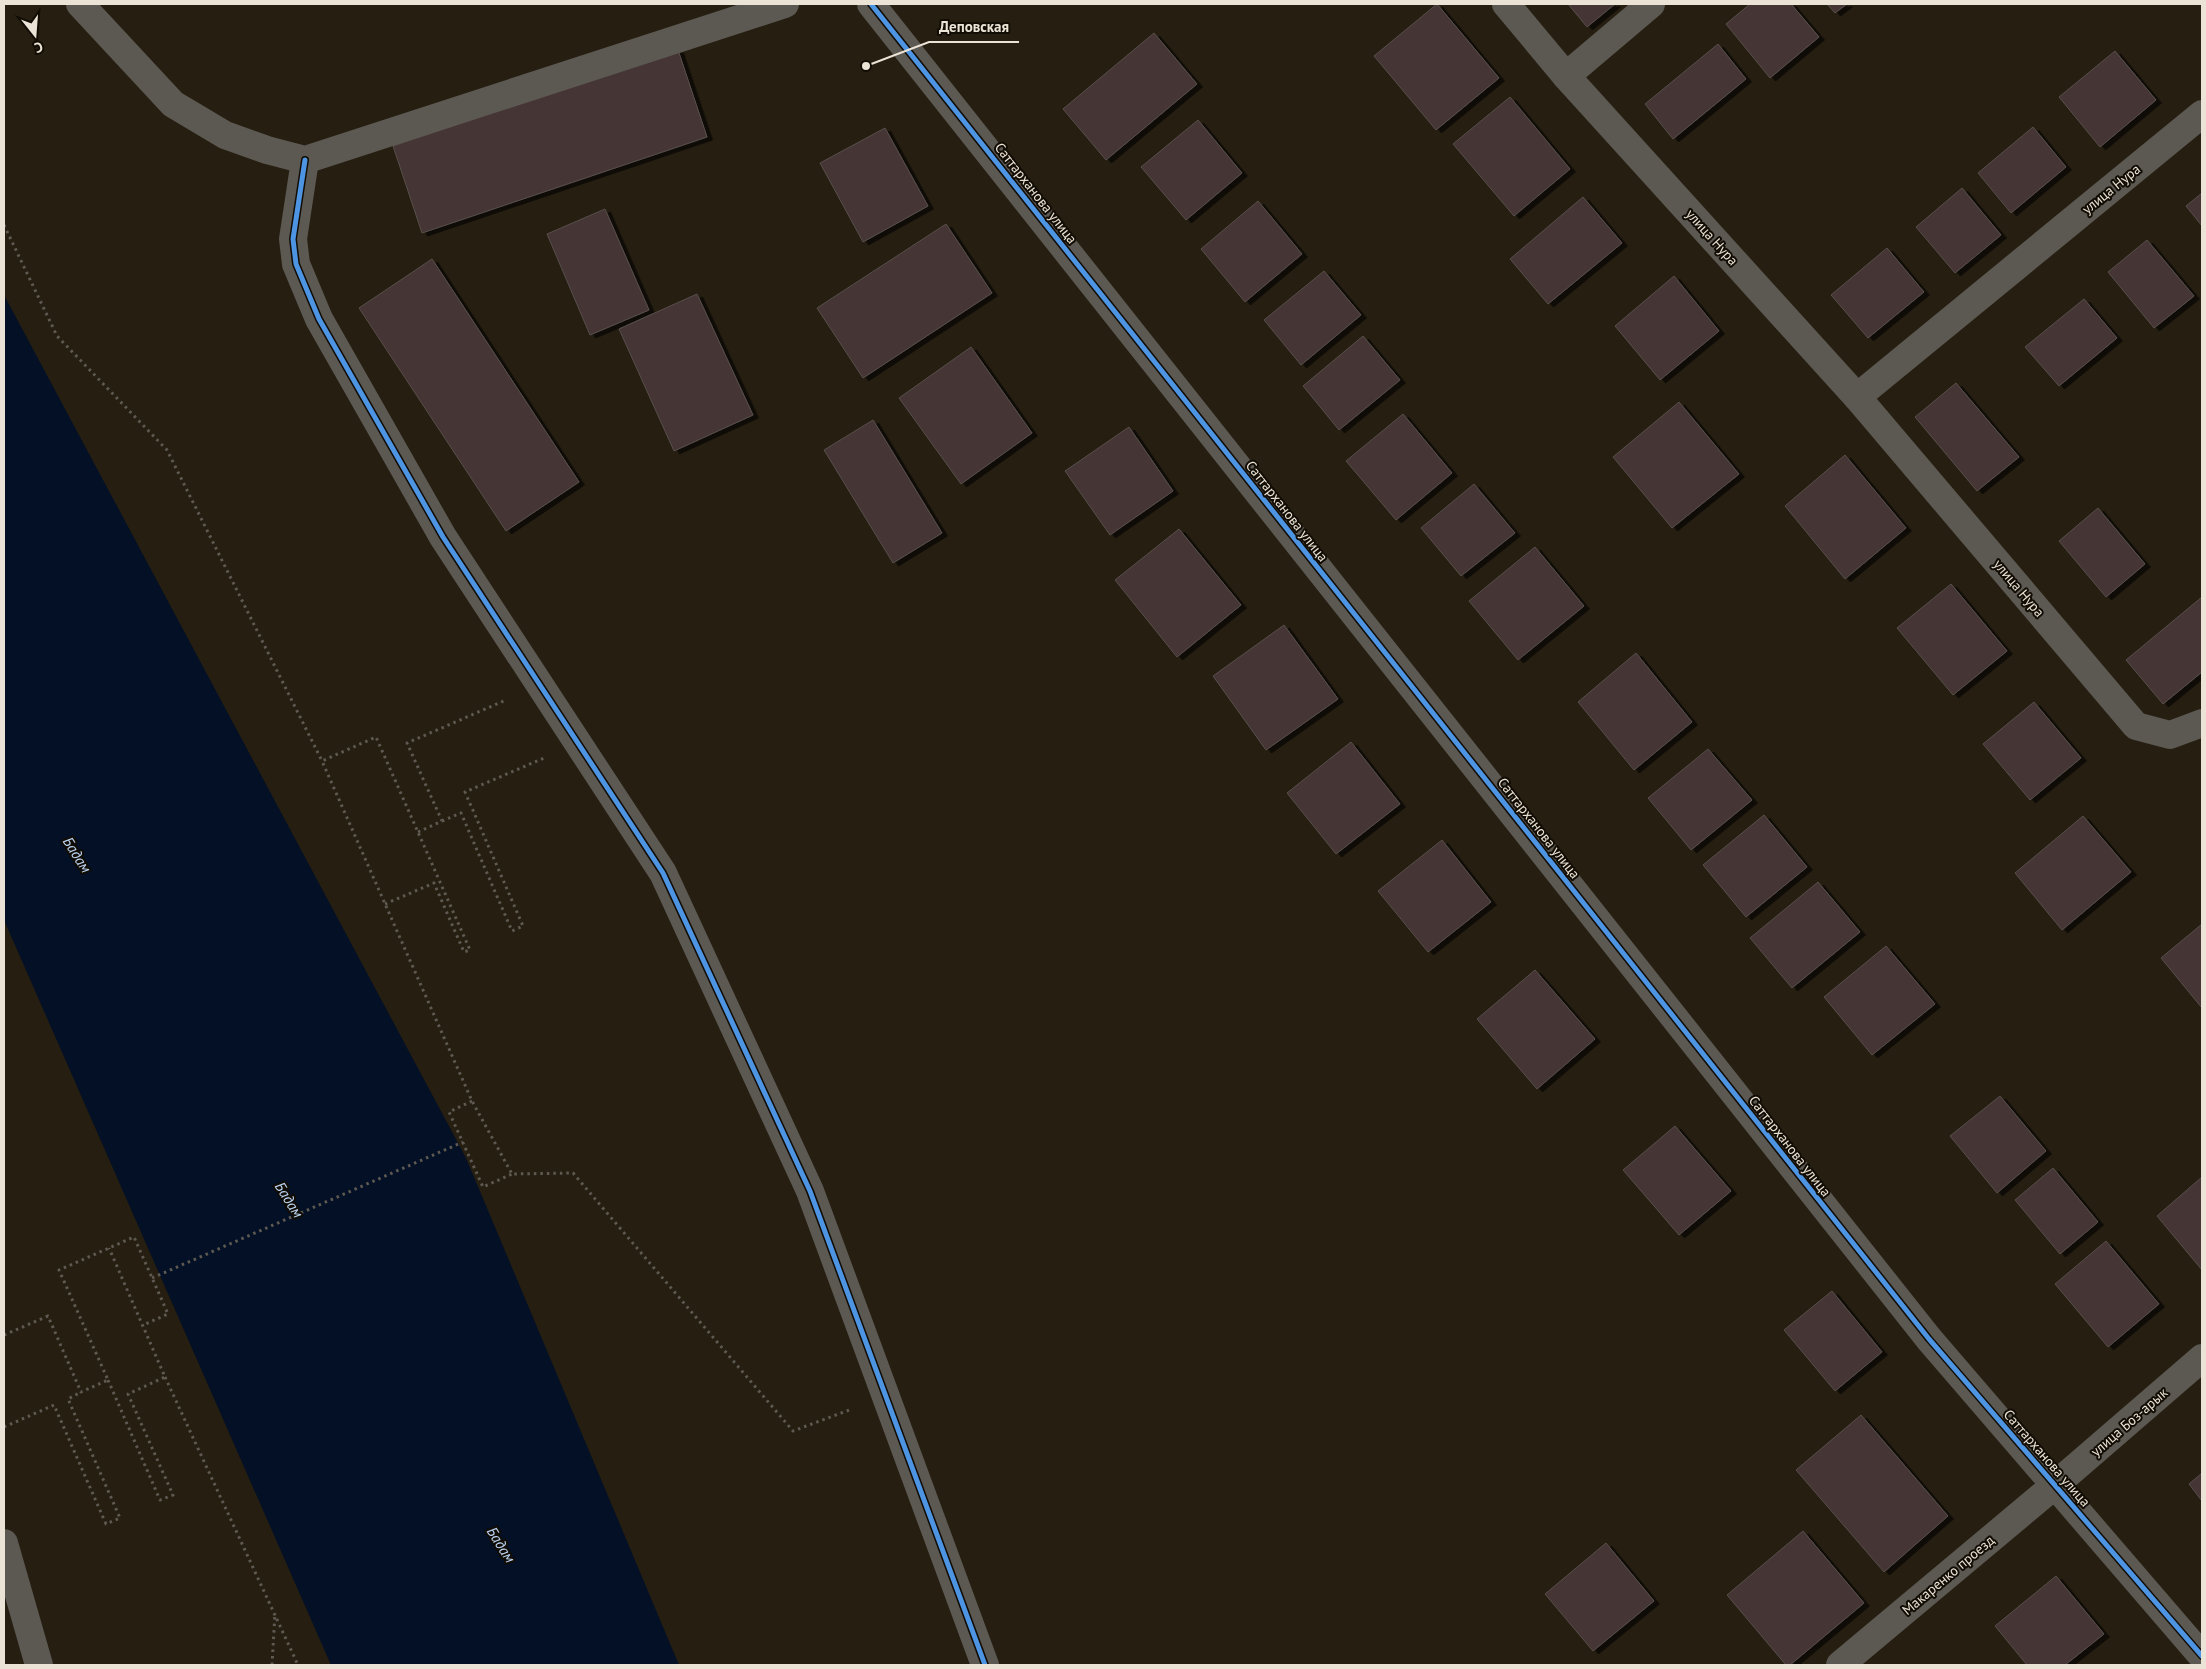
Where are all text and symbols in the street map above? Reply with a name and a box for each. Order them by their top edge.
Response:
north arrow [10,10,60,60]
callout: Деповская [929,12,1019,42]
text: Деповская [939,17,1009,36]
text: С [32,38,45,57]
street label: Саттарханова улица [991,139,1081,247]
street label: улица Нура [2078,160,2144,218]
street label: улица Нура [1682,205,1742,269]
street label: Саттарханова улица [1242,457,1332,565]
street label: улица Нура [1990,555,2048,621]
street label: Саттарханова улица [1494,774,1584,882]
water label: Бадам [59,833,96,877]
street label: Саттарханова улица [1745,1092,1835,1200]
water label: Бадам [271,1178,308,1222]
street label: улица Боз-арык [2087,1383,2171,1460]
street label: Саттарханова улица [2000,1406,2094,1510]
water label: Бадам [483,1523,520,1567]
street label: Макаренко проезд [1898,1531,1998,1619]

